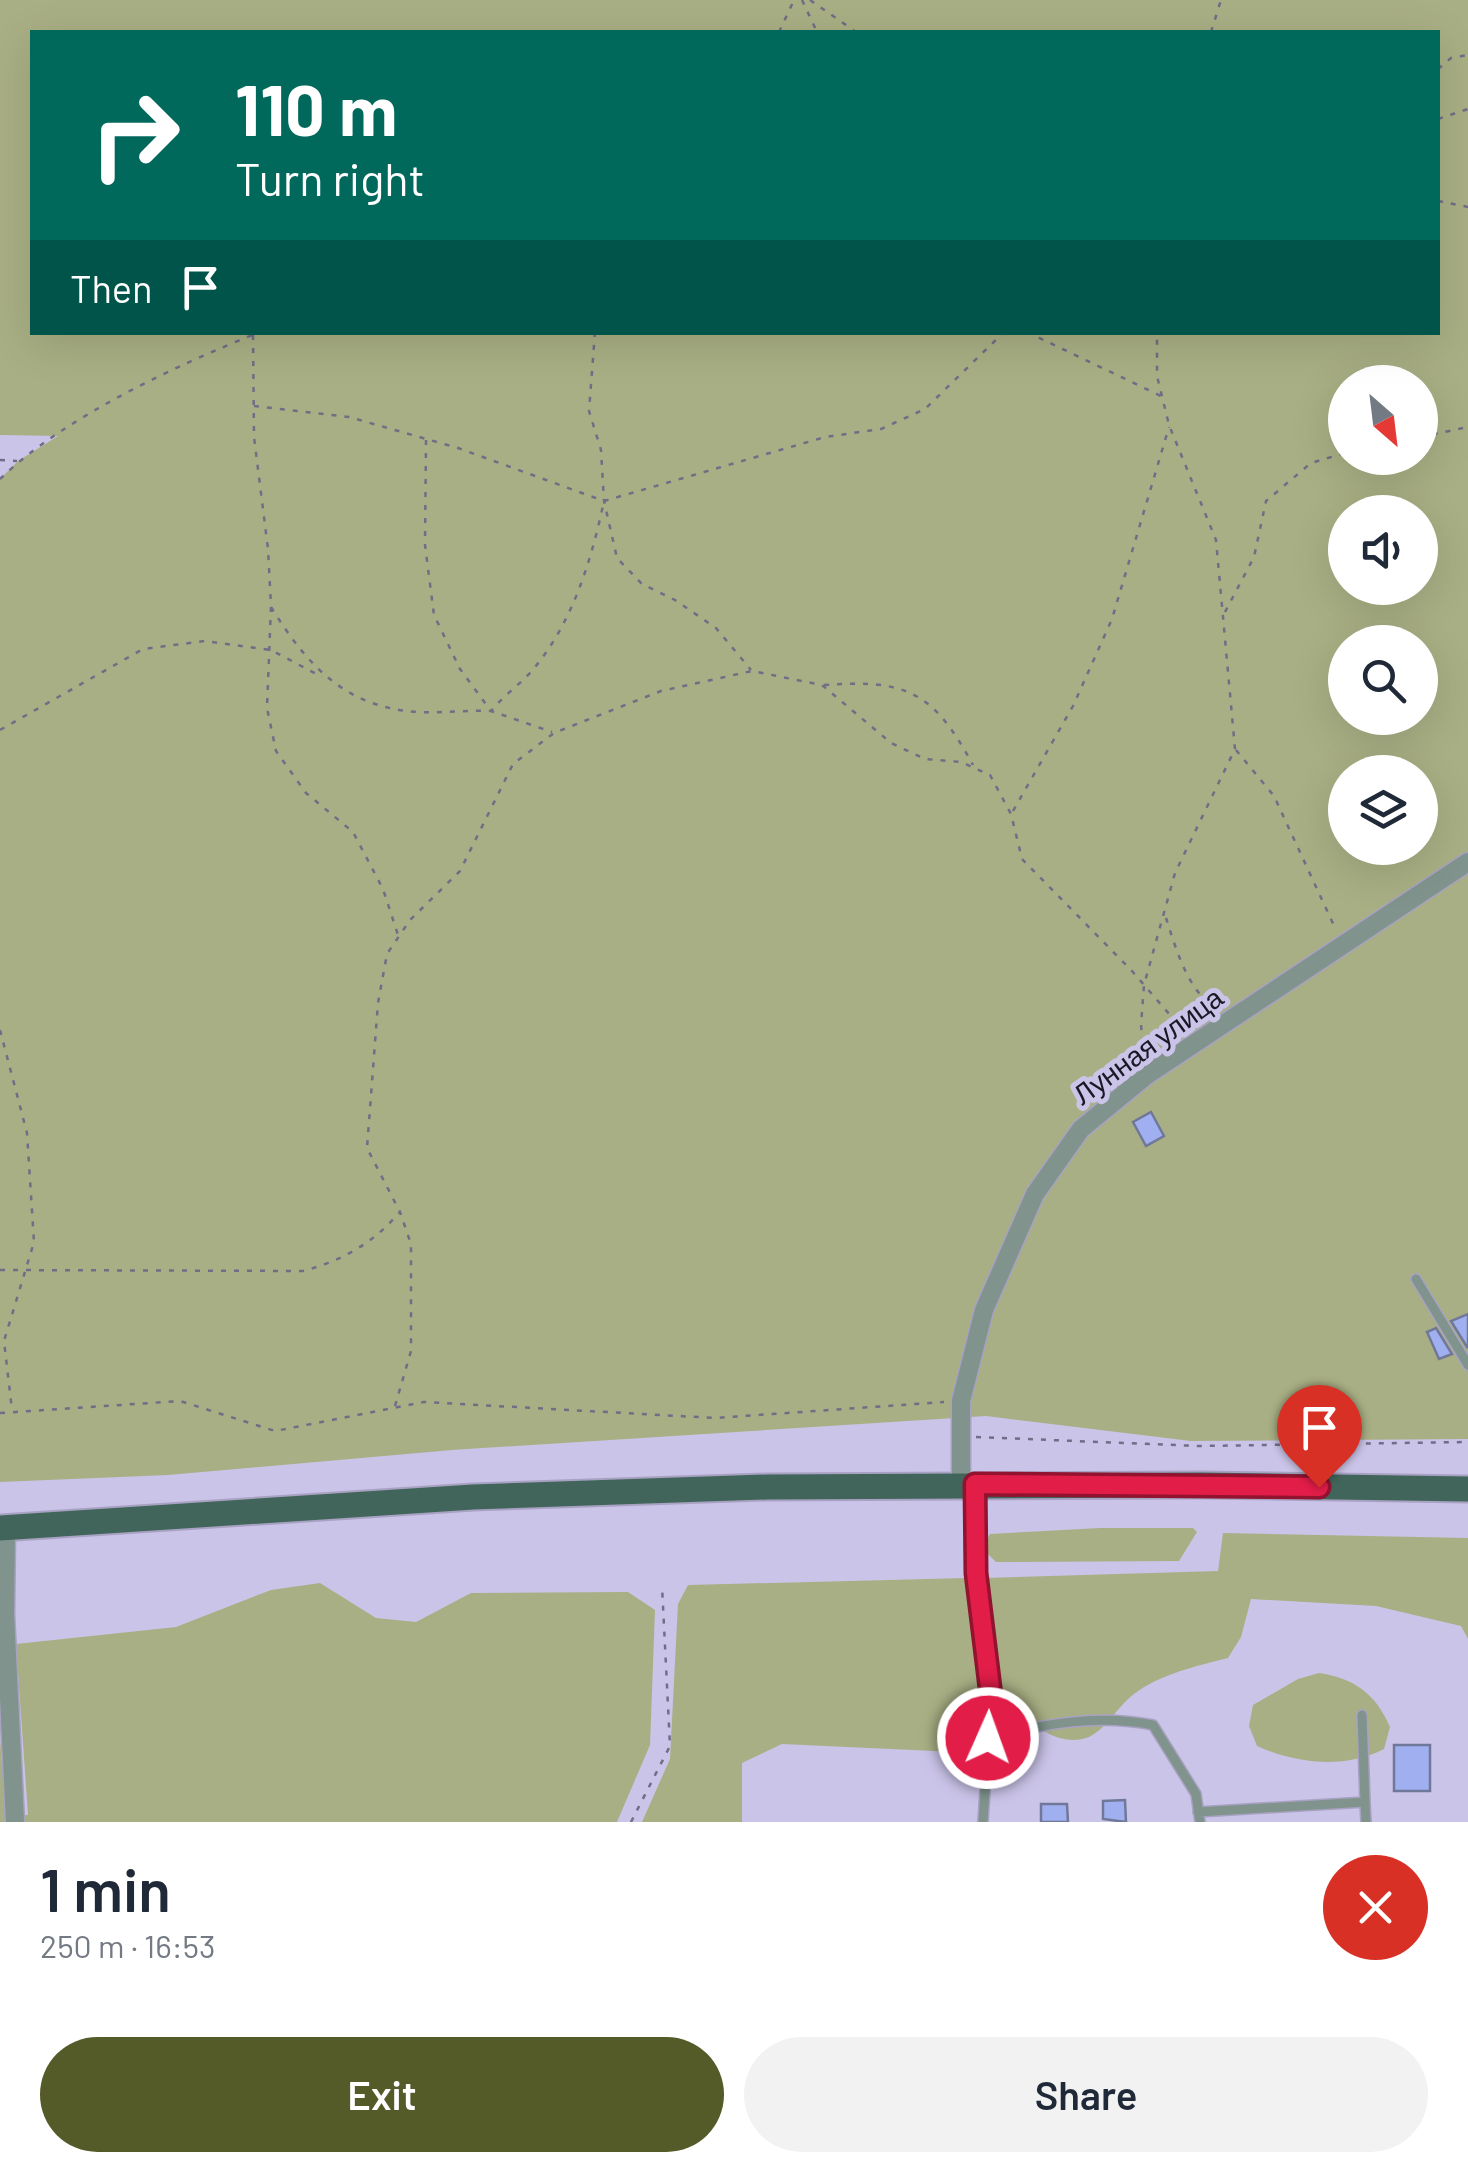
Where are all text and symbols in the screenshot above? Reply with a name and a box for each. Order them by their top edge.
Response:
text: 110 m [235,66,397,150]
icon: right [70,70,200,200]
text: Turn right [235,151,425,205]
icon: arrive [173,260,228,315]
text: Then [70,265,153,311]
north arrow [1328,365,1438,475]
map controls [1328,365,1438,865]
button: sound [1328,495,1438,605]
button: search [1328,625,1438,735]
button: layers [1328,755,1438,865]
street label: Лунная улица [1066,979,1229,1111]
pin [1277,1385,1362,1488]
icon: arrive [1292,1400,1347,1455]
position arrow [936,1686,1040,1790]
text: 1 min [40,1852,171,1924]
button: close [1323,1855,1428,1960]
text: 250 m · 16:53 [40,1926,216,1964]
button: Exit [40,2037,724,2152]
button: Share [744,2037,1428,2152]

